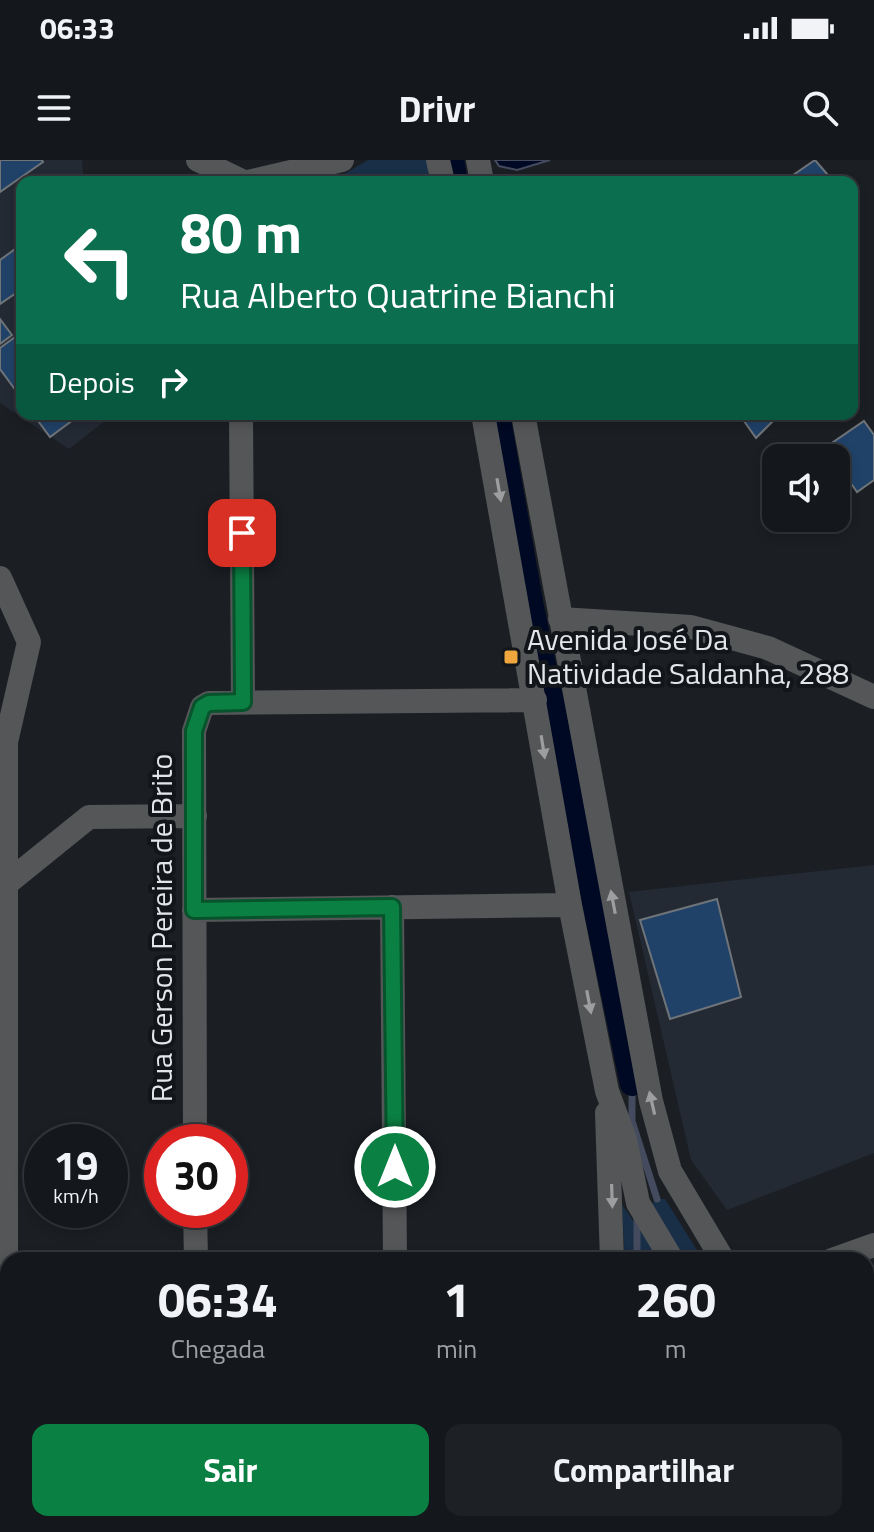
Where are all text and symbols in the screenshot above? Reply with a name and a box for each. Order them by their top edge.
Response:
text: 06:33 [40,5,115,51]
text: Drivr [399,81,475,136]
icon: menu [32,86,76,130]
icon: search [798,86,842,130]
text: 80 m [180,190,302,275]
icon: left [48,208,152,312]
text: Rua Alberto Quatrine Bianchi [180,267,616,322]
text: Depois [48,359,135,405]
icon: right [151,360,195,404]
map controls [762,444,850,532]
button: sound [762,444,850,532]
one-way arrow [493,478,505,503]
pin [208,499,276,567]
icon: arrive [220,511,264,555]
place label: Avenida José Da Natividade Saldanha, 288 [527,616,849,696]
marker: Avenida José Da Natividade Saldanha, 288 [502,648,520,666]
one-way arrow [538,734,550,759]
street label: Rua Gerson Pereira de Brito [138,754,184,1102]
one-way arrow [607,889,619,914]
one-way arrow [583,990,596,1015]
one-way arrow [645,1090,658,1115]
speed limit sign: 30 [144,1124,248,1228]
position arrow [353,1125,437,1209]
text: 19 [54,1135,98,1196]
text: km/h [53,1180,99,1211]
one-way arrow [605,1184,618,1209]
text: 06:34 [158,1263,278,1336]
text: 1 [443,1263,470,1336]
text: 260 [635,1263,716,1336]
text: Chegada [171,1329,265,1368]
text: min [436,1329,477,1368]
text: m [665,1329,687,1368]
button: Sair [32,1424,429,1516]
button: Compartilhar [445,1424,842,1516]

